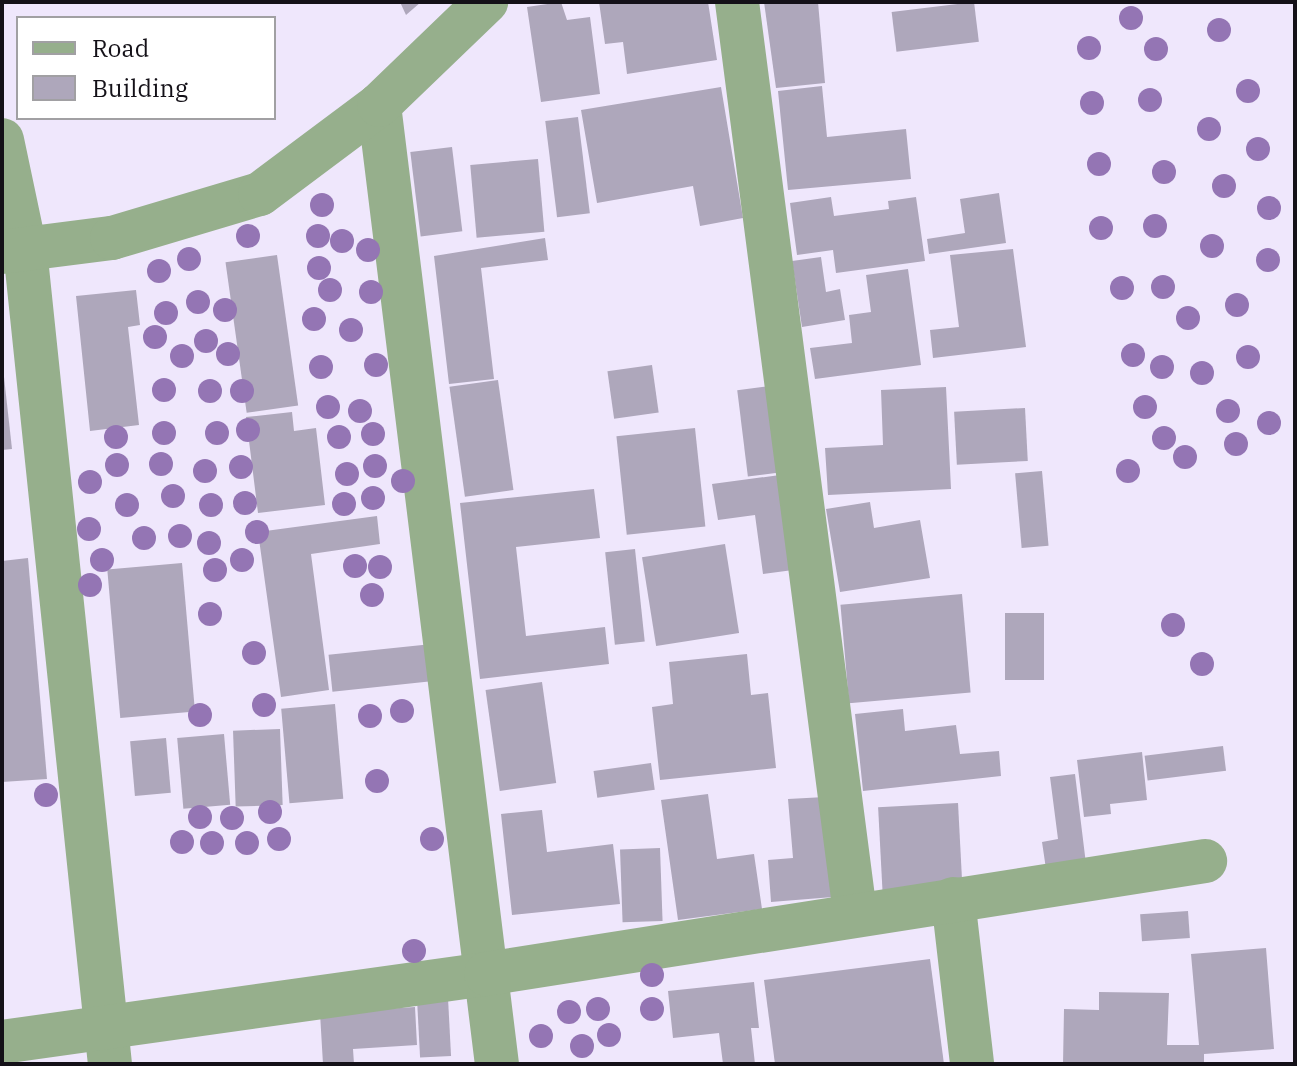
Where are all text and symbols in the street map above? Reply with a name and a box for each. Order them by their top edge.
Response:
legend [16,16,276,120]
text: Road [92,32,149,64]
text: Building [92,72,188,104]

